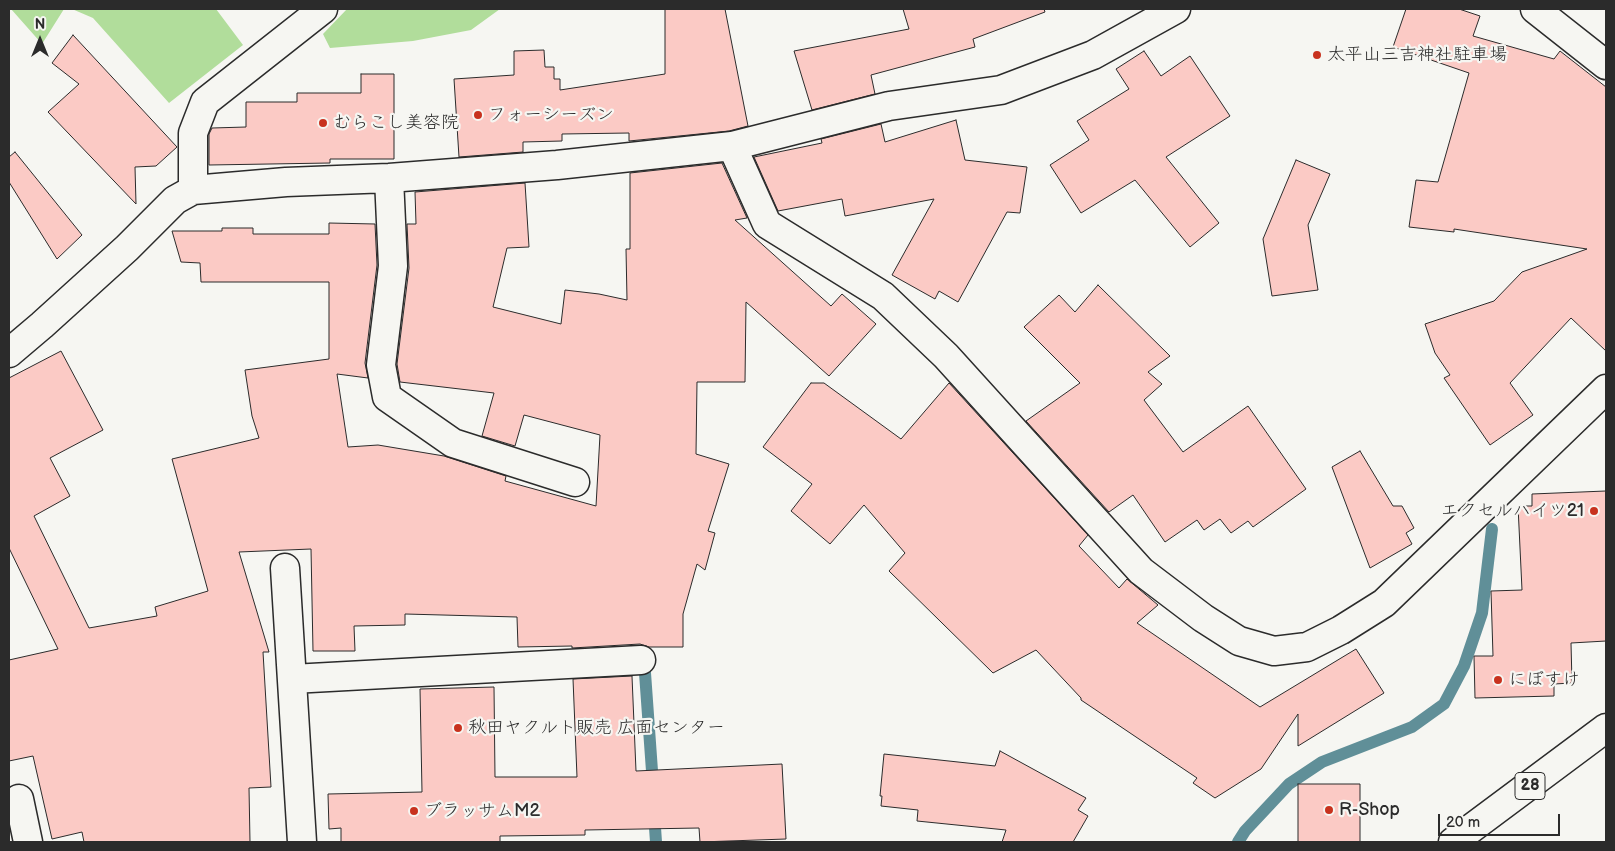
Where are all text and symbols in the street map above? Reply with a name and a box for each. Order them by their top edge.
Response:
north arrow [15,15,65,65]
text: N [35,16,45,33]
place label: 太平山三吉神社駐車場 [1327,44,1507,66]
marker: 太平山三吉神社駐車場 [1311,49,1323,61]
place label: フォーシーズン [488,104,614,126]
marker: フォーシーズン [472,109,484,121]
place label: むらこし美容院 [333,112,459,134]
marker: むらこし美容院 [317,117,329,129]
place label: エクセルハイツ21 [1441,500,1584,522]
marker: エクセルハイツ21 [1588,505,1600,517]
place label: にぼすけ [1508,669,1580,691]
marker: にぼすけ [1492,674,1504,686]
place label: 秋田ヤクルト販売 広面センター [468,717,725,739]
marker: 秋田ヤクルト販売 広面センター [452,722,464,734]
road number: 28 [1515,772,1545,799]
place label: R-Shop [1339,799,1400,821]
place label: ブラッサムM2 [424,800,540,822]
marker: R-Shop [1323,804,1335,816]
scale bar [1440,804,1562,836]
marker: ブラッサムM2 [408,805,420,817]
text: 20 m [1446,813,1480,832]

